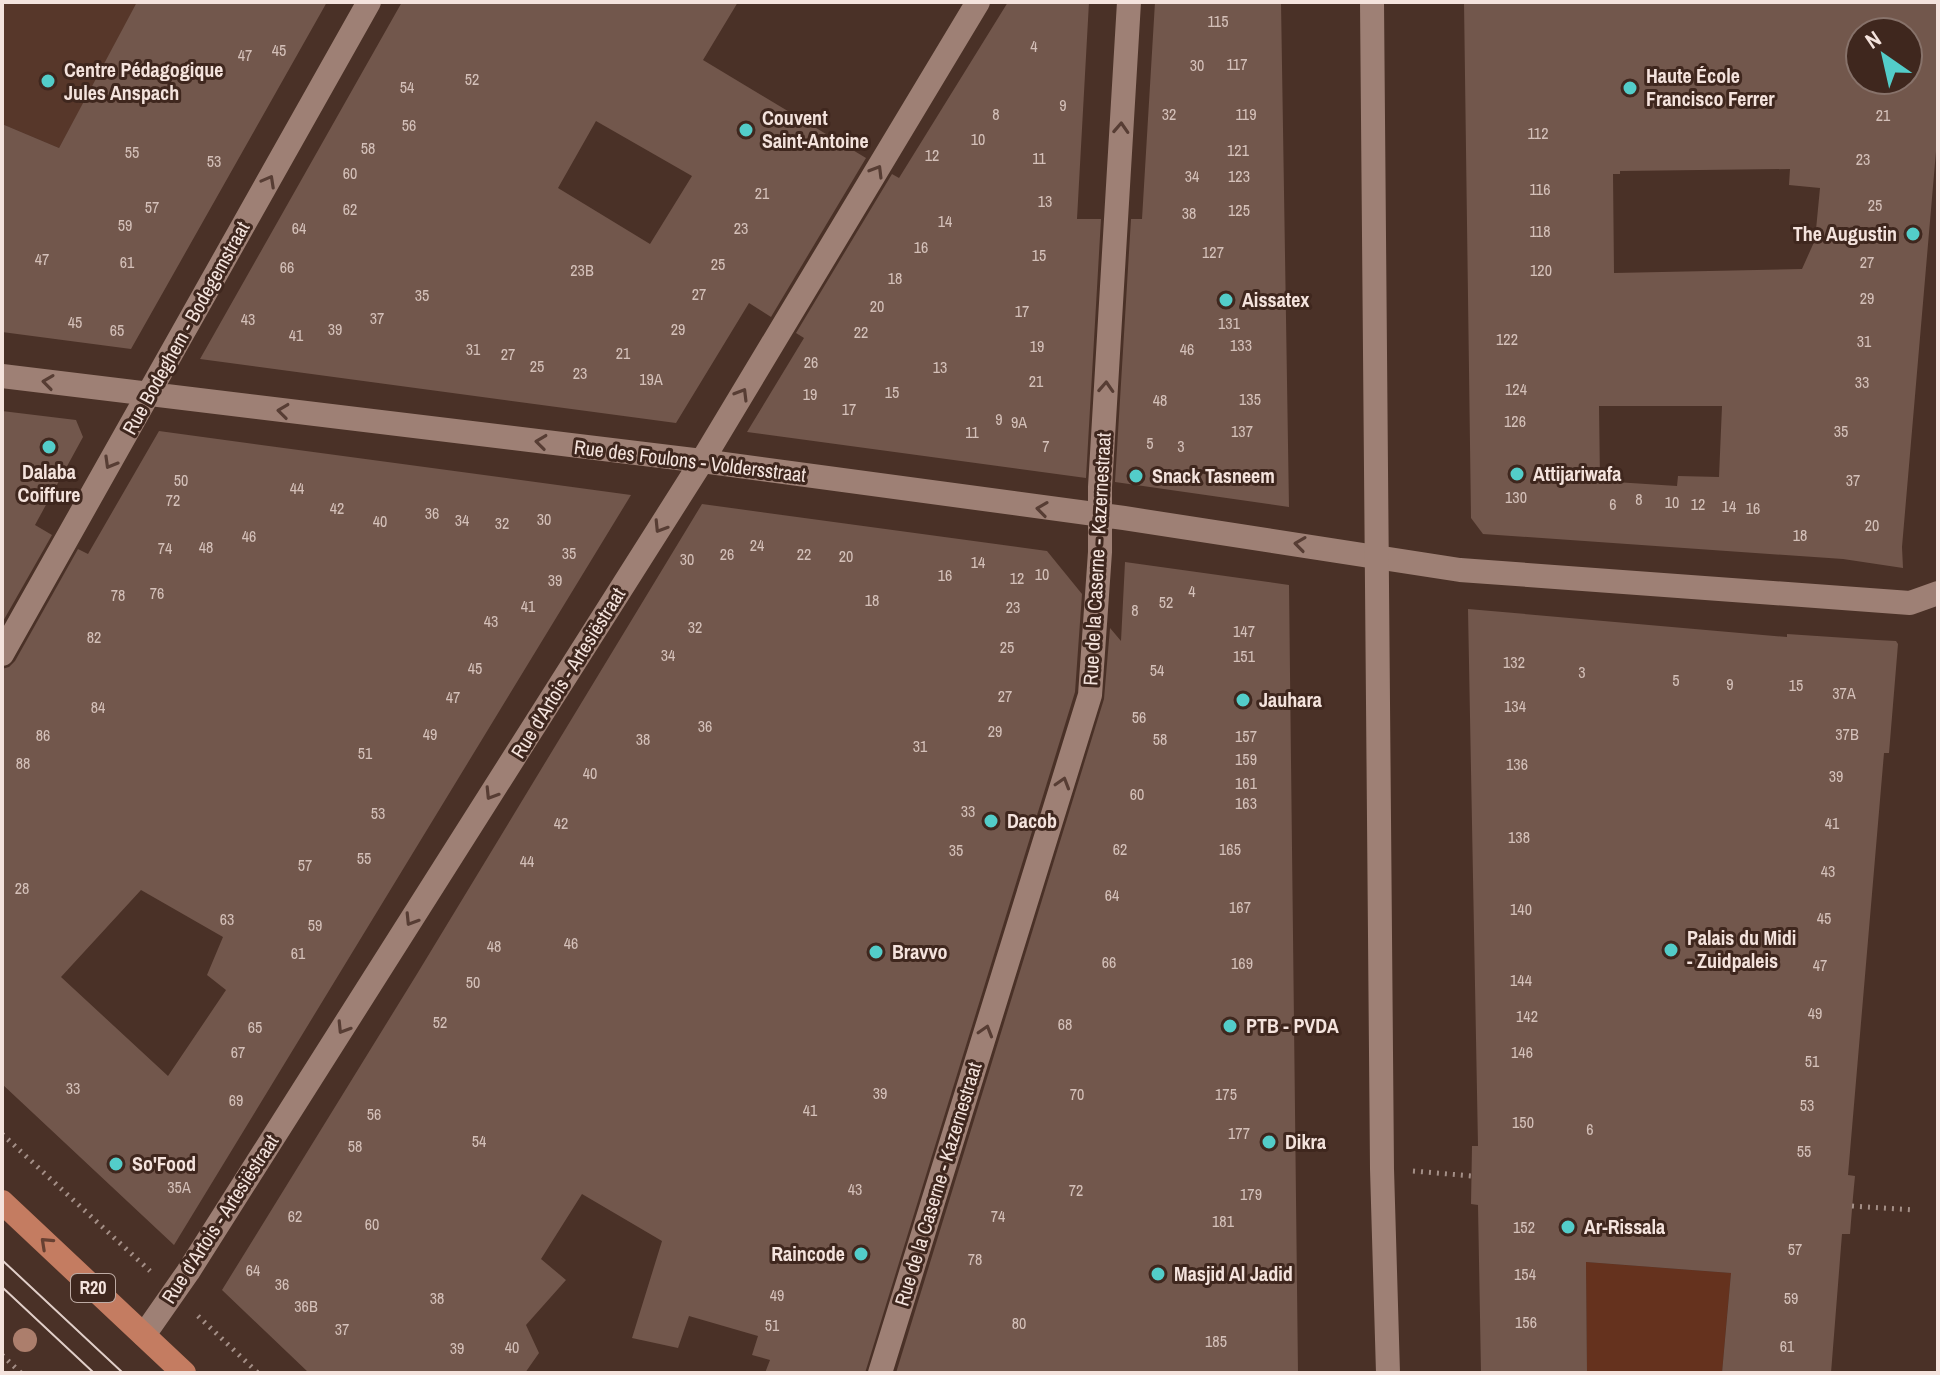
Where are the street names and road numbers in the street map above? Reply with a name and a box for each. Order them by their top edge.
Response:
street label: Rue Bodeghem - Bodegemstraat [116,216,256,439]
street label: Rue de la Caserne - Kazernestraat [1076,431,1117,686]
street label: Rue des Foulons - Voldersstraat [573,433,808,488]
street label: Rue d'Artois - Artesiëstraat [504,582,631,763]
street label: Rue de la Caserne - Kazernestraat [888,1058,988,1309]
street label: Rue d'Artois - Artesiëstraat [155,1129,285,1308]
road number: R20 [71,1274,115,1302]

